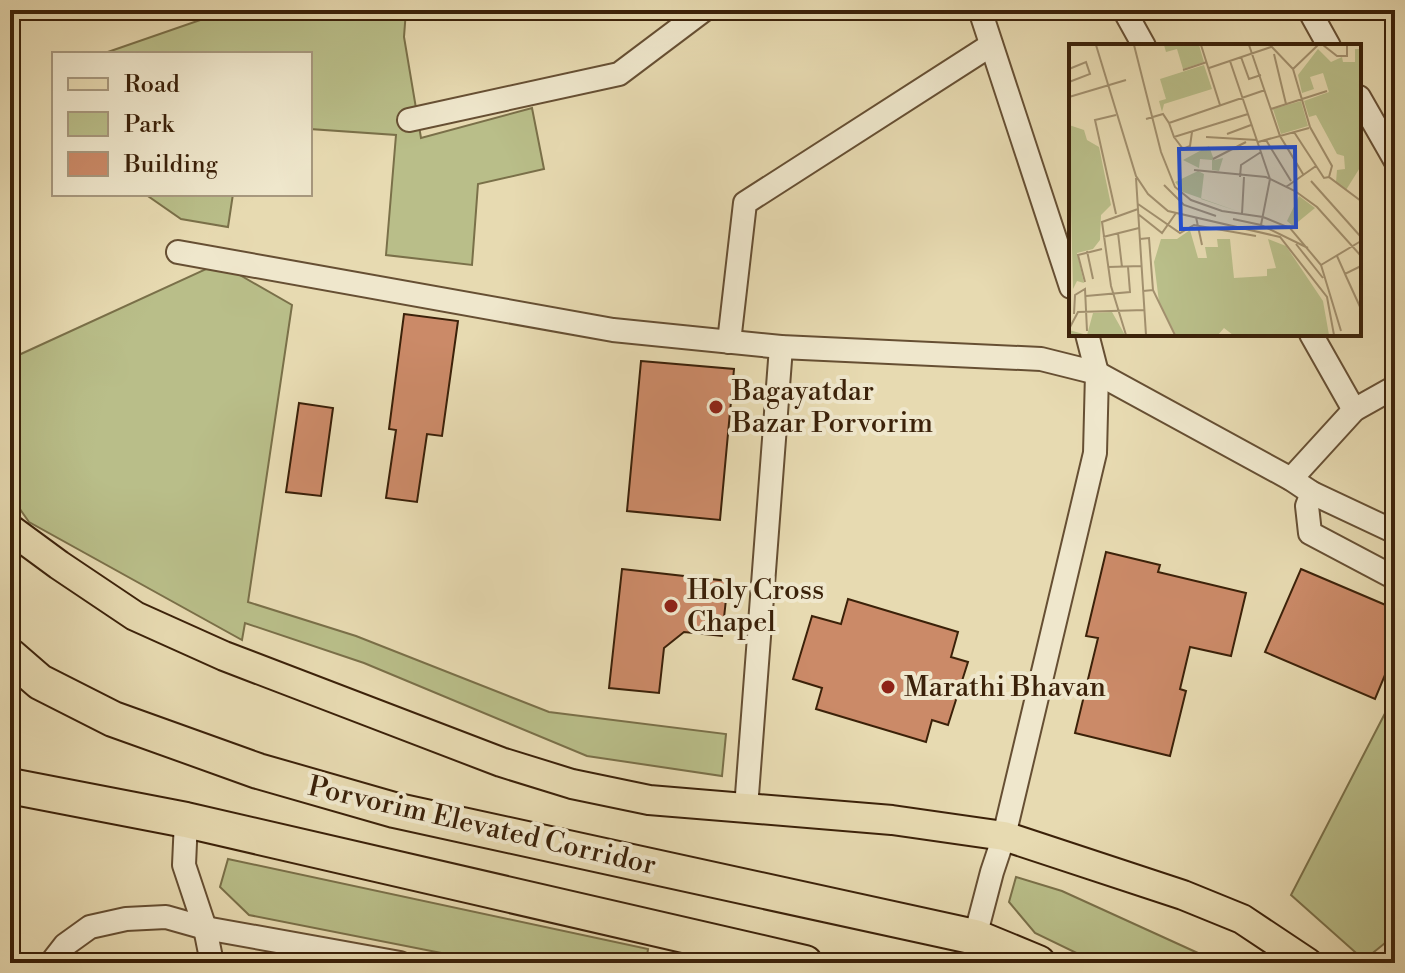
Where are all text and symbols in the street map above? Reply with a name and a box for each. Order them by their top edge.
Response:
inset map [1069,44,1361,336]
legend [52,52,312,196]
text: Road [124,70,180,100]
text: Park [124,110,175,140]
text: Building [123,150,218,180]
place label: Bagayatdar Bazar Porvorim [731,374,933,441]
marker: Bagayatdar Bazar Porvorim [707,398,725,416]
place label: Holy Cross Chapel [687,573,824,640]
marker: Holy Cross Chapel [662,597,680,615]
place label: Marathi Bhavan [904,670,1106,705]
marker: Marathi Bhavan [879,678,897,696]
street label: Porvorim Elevated Corridor [305,769,659,883]

